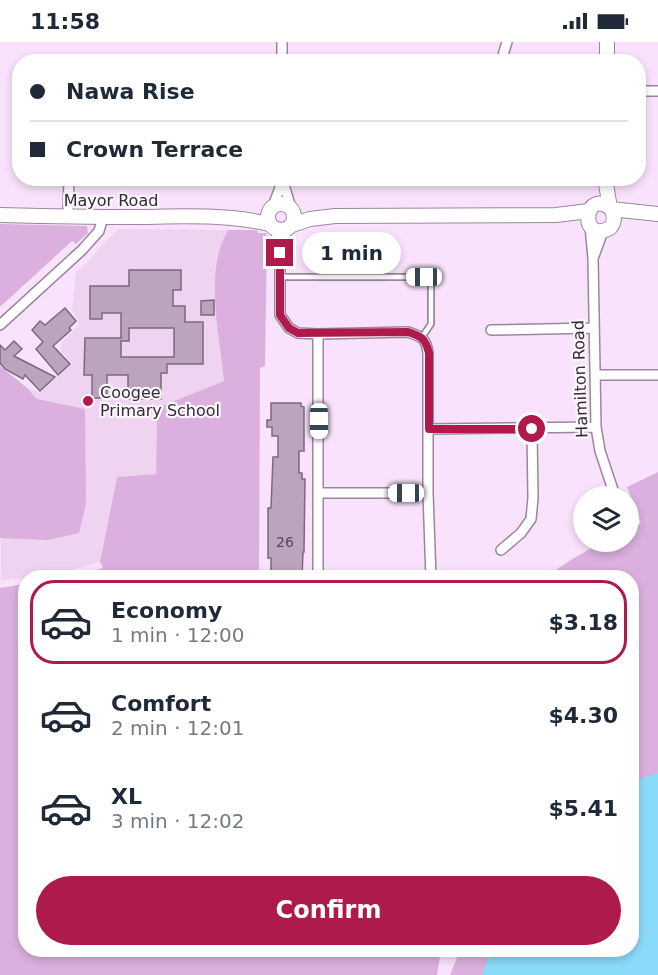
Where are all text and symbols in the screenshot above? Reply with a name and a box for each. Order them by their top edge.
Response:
text: 11:58 [30,9,100,34]
text: Nawa Rise [66,79,195,104]
text: Crown Terrace [66,137,243,162]
street label: Mayor Road [64,191,158,210]
callout: 1 min [301,232,400,274]
route end [266,239,293,266]
text: 1 min [320,241,383,265]
car [406,268,442,286]
street label: Hamilton Road [568,320,592,438]
place label: Coogee Primary School [100,383,220,420]
marker: Coogee Primary School [81,394,95,408]
car [310,403,328,439]
route start [518,415,545,442]
car [388,484,424,502]
map controls [573,486,639,552]
button: layers [573,486,639,552]
house number: 26 [276,534,294,550]
icon: car [39,595,93,649]
text: Economy [111,598,222,623]
text: $3.18 [548,610,618,635]
text: 1 min · 12:00 [111,623,245,647]
icon: car [39,688,93,742]
text: Comfort [111,691,211,716]
text: $4.30 [548,703,618,728]
text: 2 min · 12:01 [111,716,245,740]
icon: car [39,781,93,835]
text: XL [111,784,142,809]
text: $5.41 [548,796,618,821]
text: 3 min · 12:02 [111,809,245,833]
button: Confirm [36,876,621,945]

